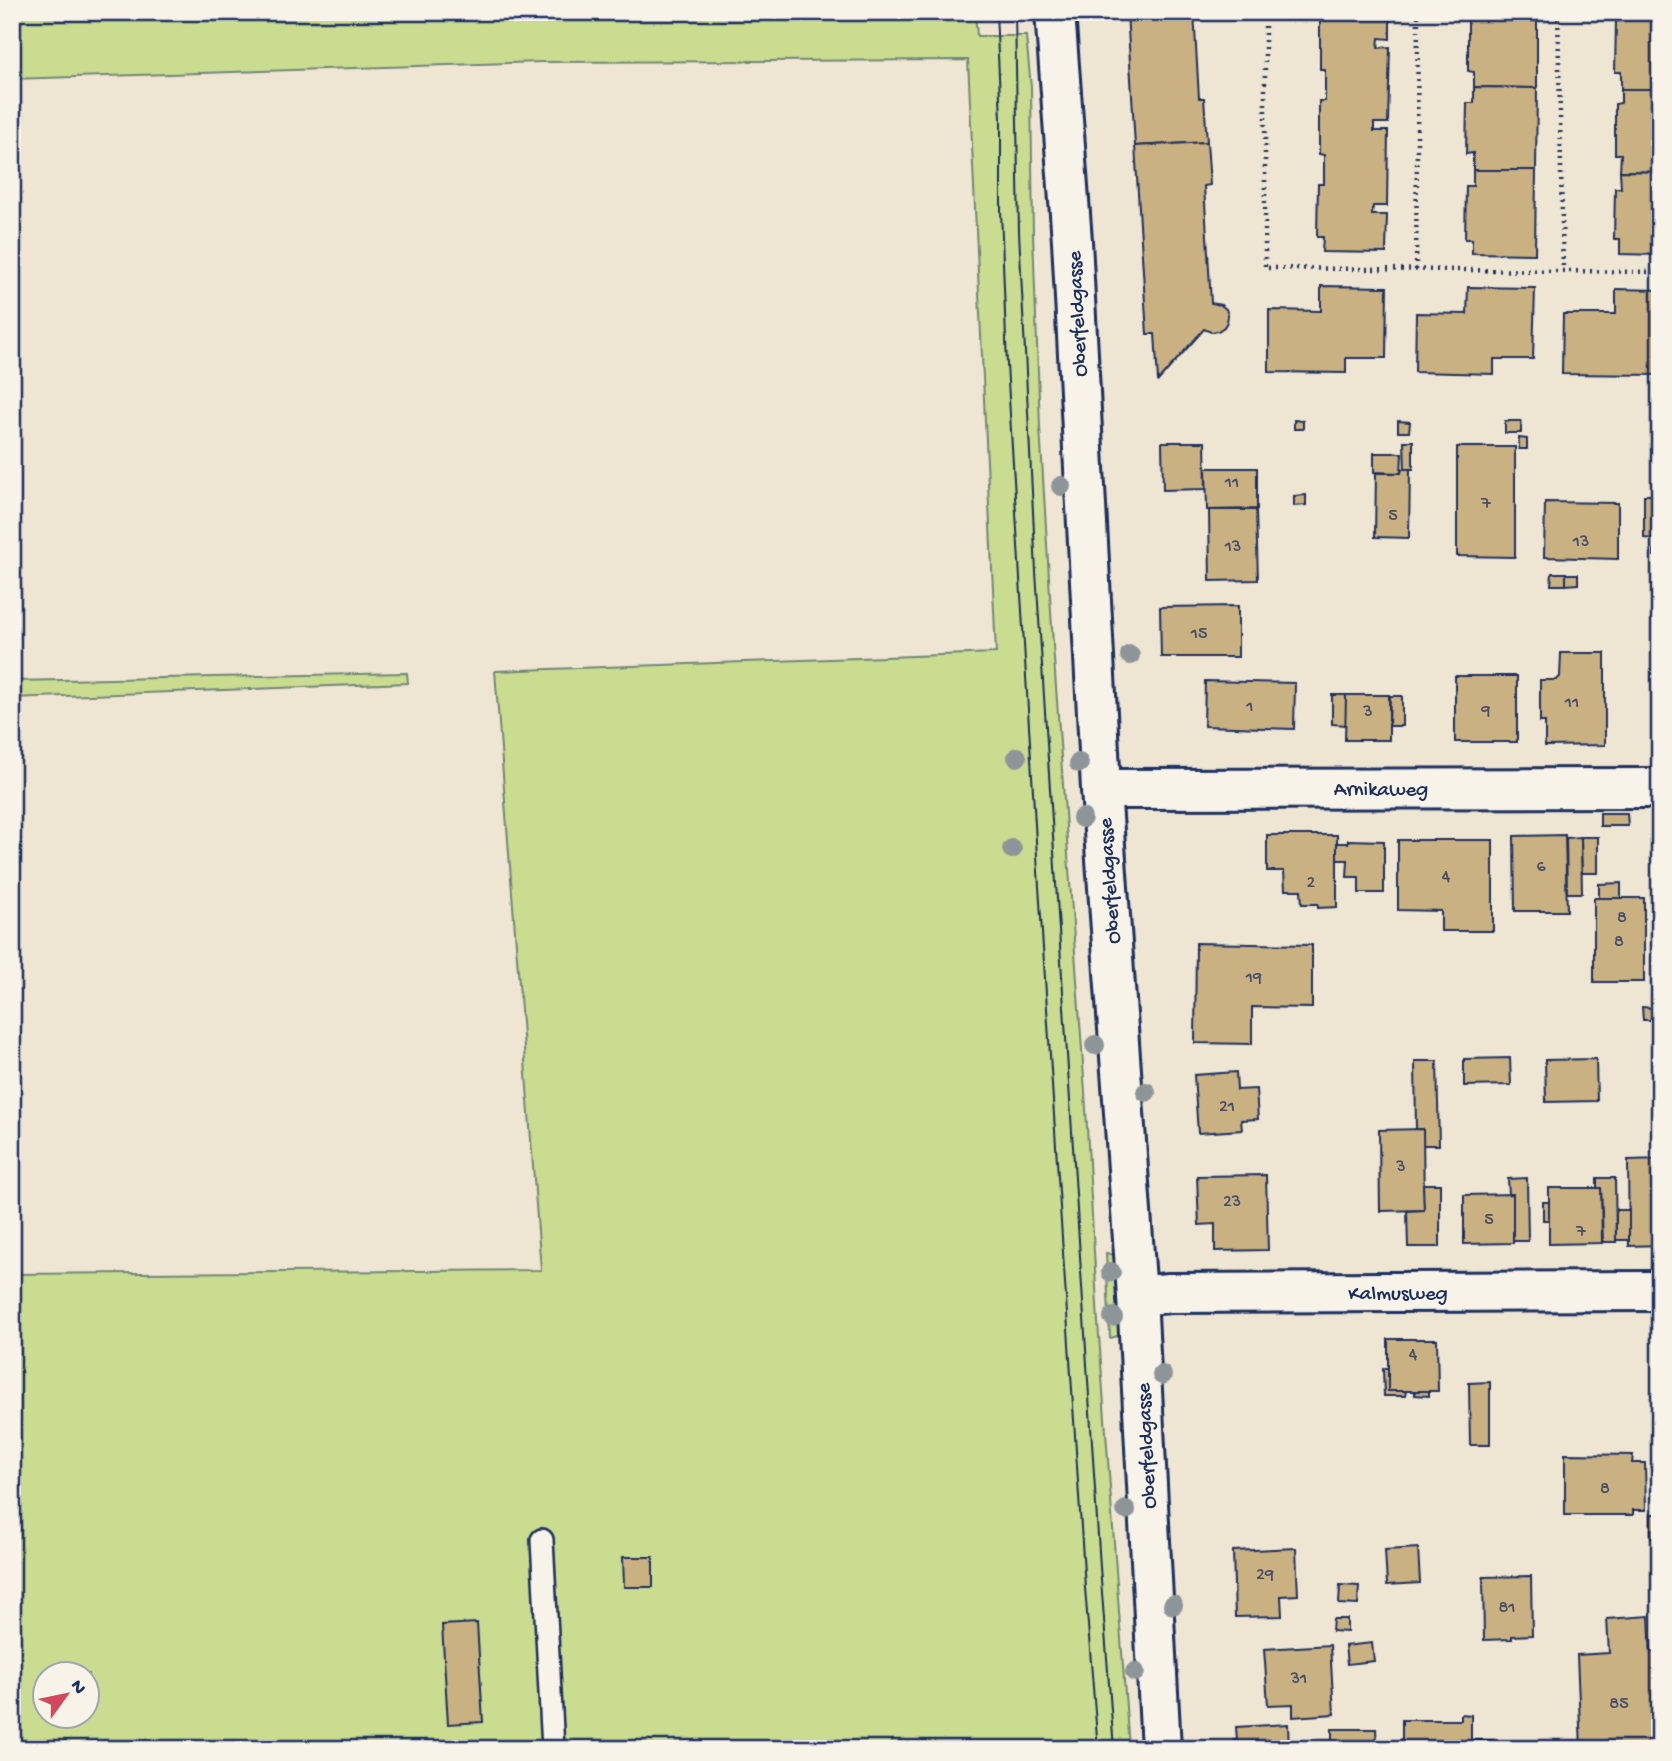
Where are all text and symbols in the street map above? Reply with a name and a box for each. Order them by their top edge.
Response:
street label: Oberfeldgasse [1064,249,1095,377]
house number: 11 [1224,473,1239,494]
house number: 7 [1480,494,1491,515]
house number: 5 [1388,506,1398,527]
house number: 13 [1572,532,1589,553]
house number: 13 [1224,537,1241,558]
house number: 15 [1190,624,1207,645]
house number: 11 [1564,693,1579,714]
house number: 1 [1245,697,1254,718]
house number: 9 [1480,701,1491,722]
house number: 3 [1362,702,1373,723]
street label: Arnikaweg [1334,779,1428,804]
street label: Oberfeldgasse [1095,816,1128,945]
house number: 6 [1536,857,1546,878]
house number: 4 [1442,867,1451,888]
house number: 2 [1307,873,1316,894]
house number: 8 [1617,908,1627,929]
house number: 8 [1614,932,1624,953]
house number: 19 [1245,968,1262,989]
house number: 21 [1219,1097,1235,1118]
house number: 3 [1395,1157,1406,1178]
house number: 23 [1223,1192,1241,1213]
house number: 5 [1484,1210,1494,1231]
house number: 7 [1575,1222,1586,1243]
street label: Kalmusweg [1348,1283,1448,1308]
house number: 4 [1409,1345,1418,1366]
street label: Oberfeldgasse [1133,1381,1164,1509]
house number: 8 [1600,1479,1610,1500]
house number: 29 [1256,1565,1274,1586]
house number: 81 [1498,1598,1516,1619]
north arrow [32,1660,102,1730]
house number: 31 [1290,1669,1307,1690]
text: N [64,1676,90,1699]
house number: 85 [1609,1694,1629,1715]

